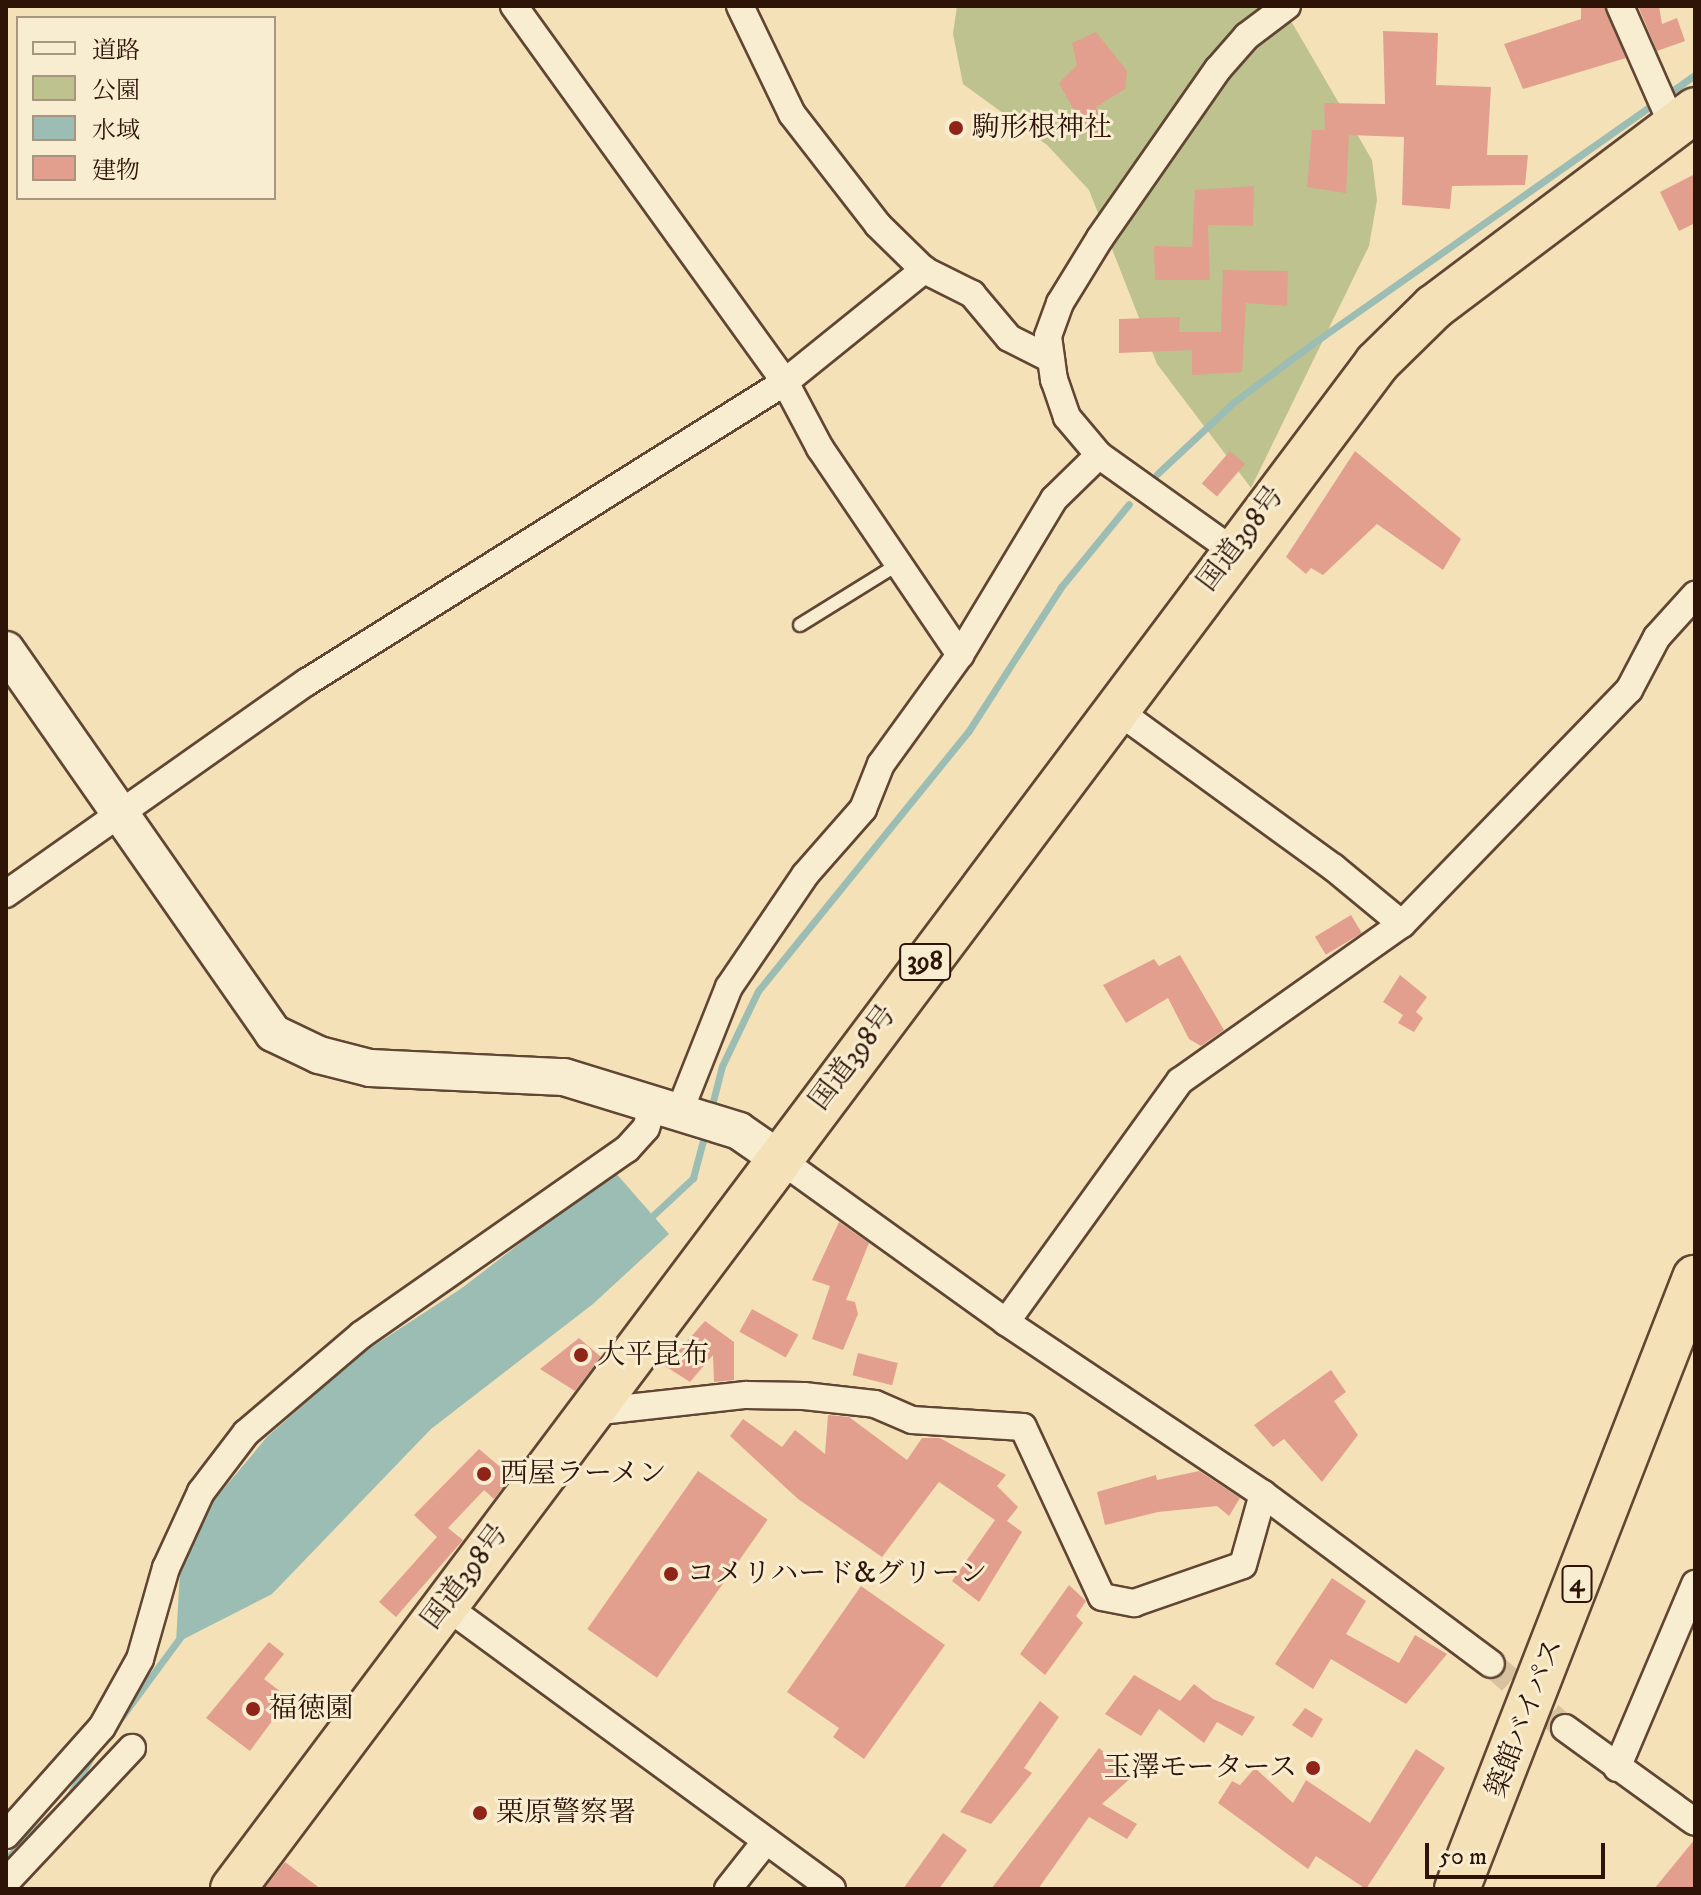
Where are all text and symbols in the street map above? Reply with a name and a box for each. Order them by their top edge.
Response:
legend [16,16,276,200]
text: 道路 [92,36,140,66]
text: 公園 [92,76,140,106]
place label: 駒形根神社 [972,111,1112,145]
text: 水域 [92,116,140,146]
marker: 駒形根神社 [947,119,965,137]
text: 建物 [92,156,140,186]
street label: 国道398号 [1191,480,1291,598]
road number: 398 [899,940,951,984]
street label: 国道398号 [803,999,903,1117]
place label: 大平昆布 [597,1338,709,1372]
marker: 大平昆布 [572,1346,590,1364]
place label: 西屋ラーメン [500,1457,668,1491]
marker: 西屋ラーメン [475,1465,493,1483]
street label: 国道398号 [415,1518,515,1636]
place label: コメリハード&グリーン [687,1557,989,1591]
road number: 4 [1561,1562,1593,1606]
marker: コメリハード&グリーン [662,1565,680,1583]
street label: 築館バイパス [1479,1634,1571,1802]
place label: 福徳園 [269,1692,353,1726]
marker: 福徳園 [244,1700,262,1718]
place label: 玉澤モータース [1102,1751,1297,1785]
marker: 玉澤モータース [1304,1759,1322,1777]
place label: 栗原警察署 [496,1796,636,1830]
marker: 栗原警察署 [471,1804,489,1822]
scale bar [1429,1827,1609,1877]
text: 50 m [1439,1842,1487,1872]

